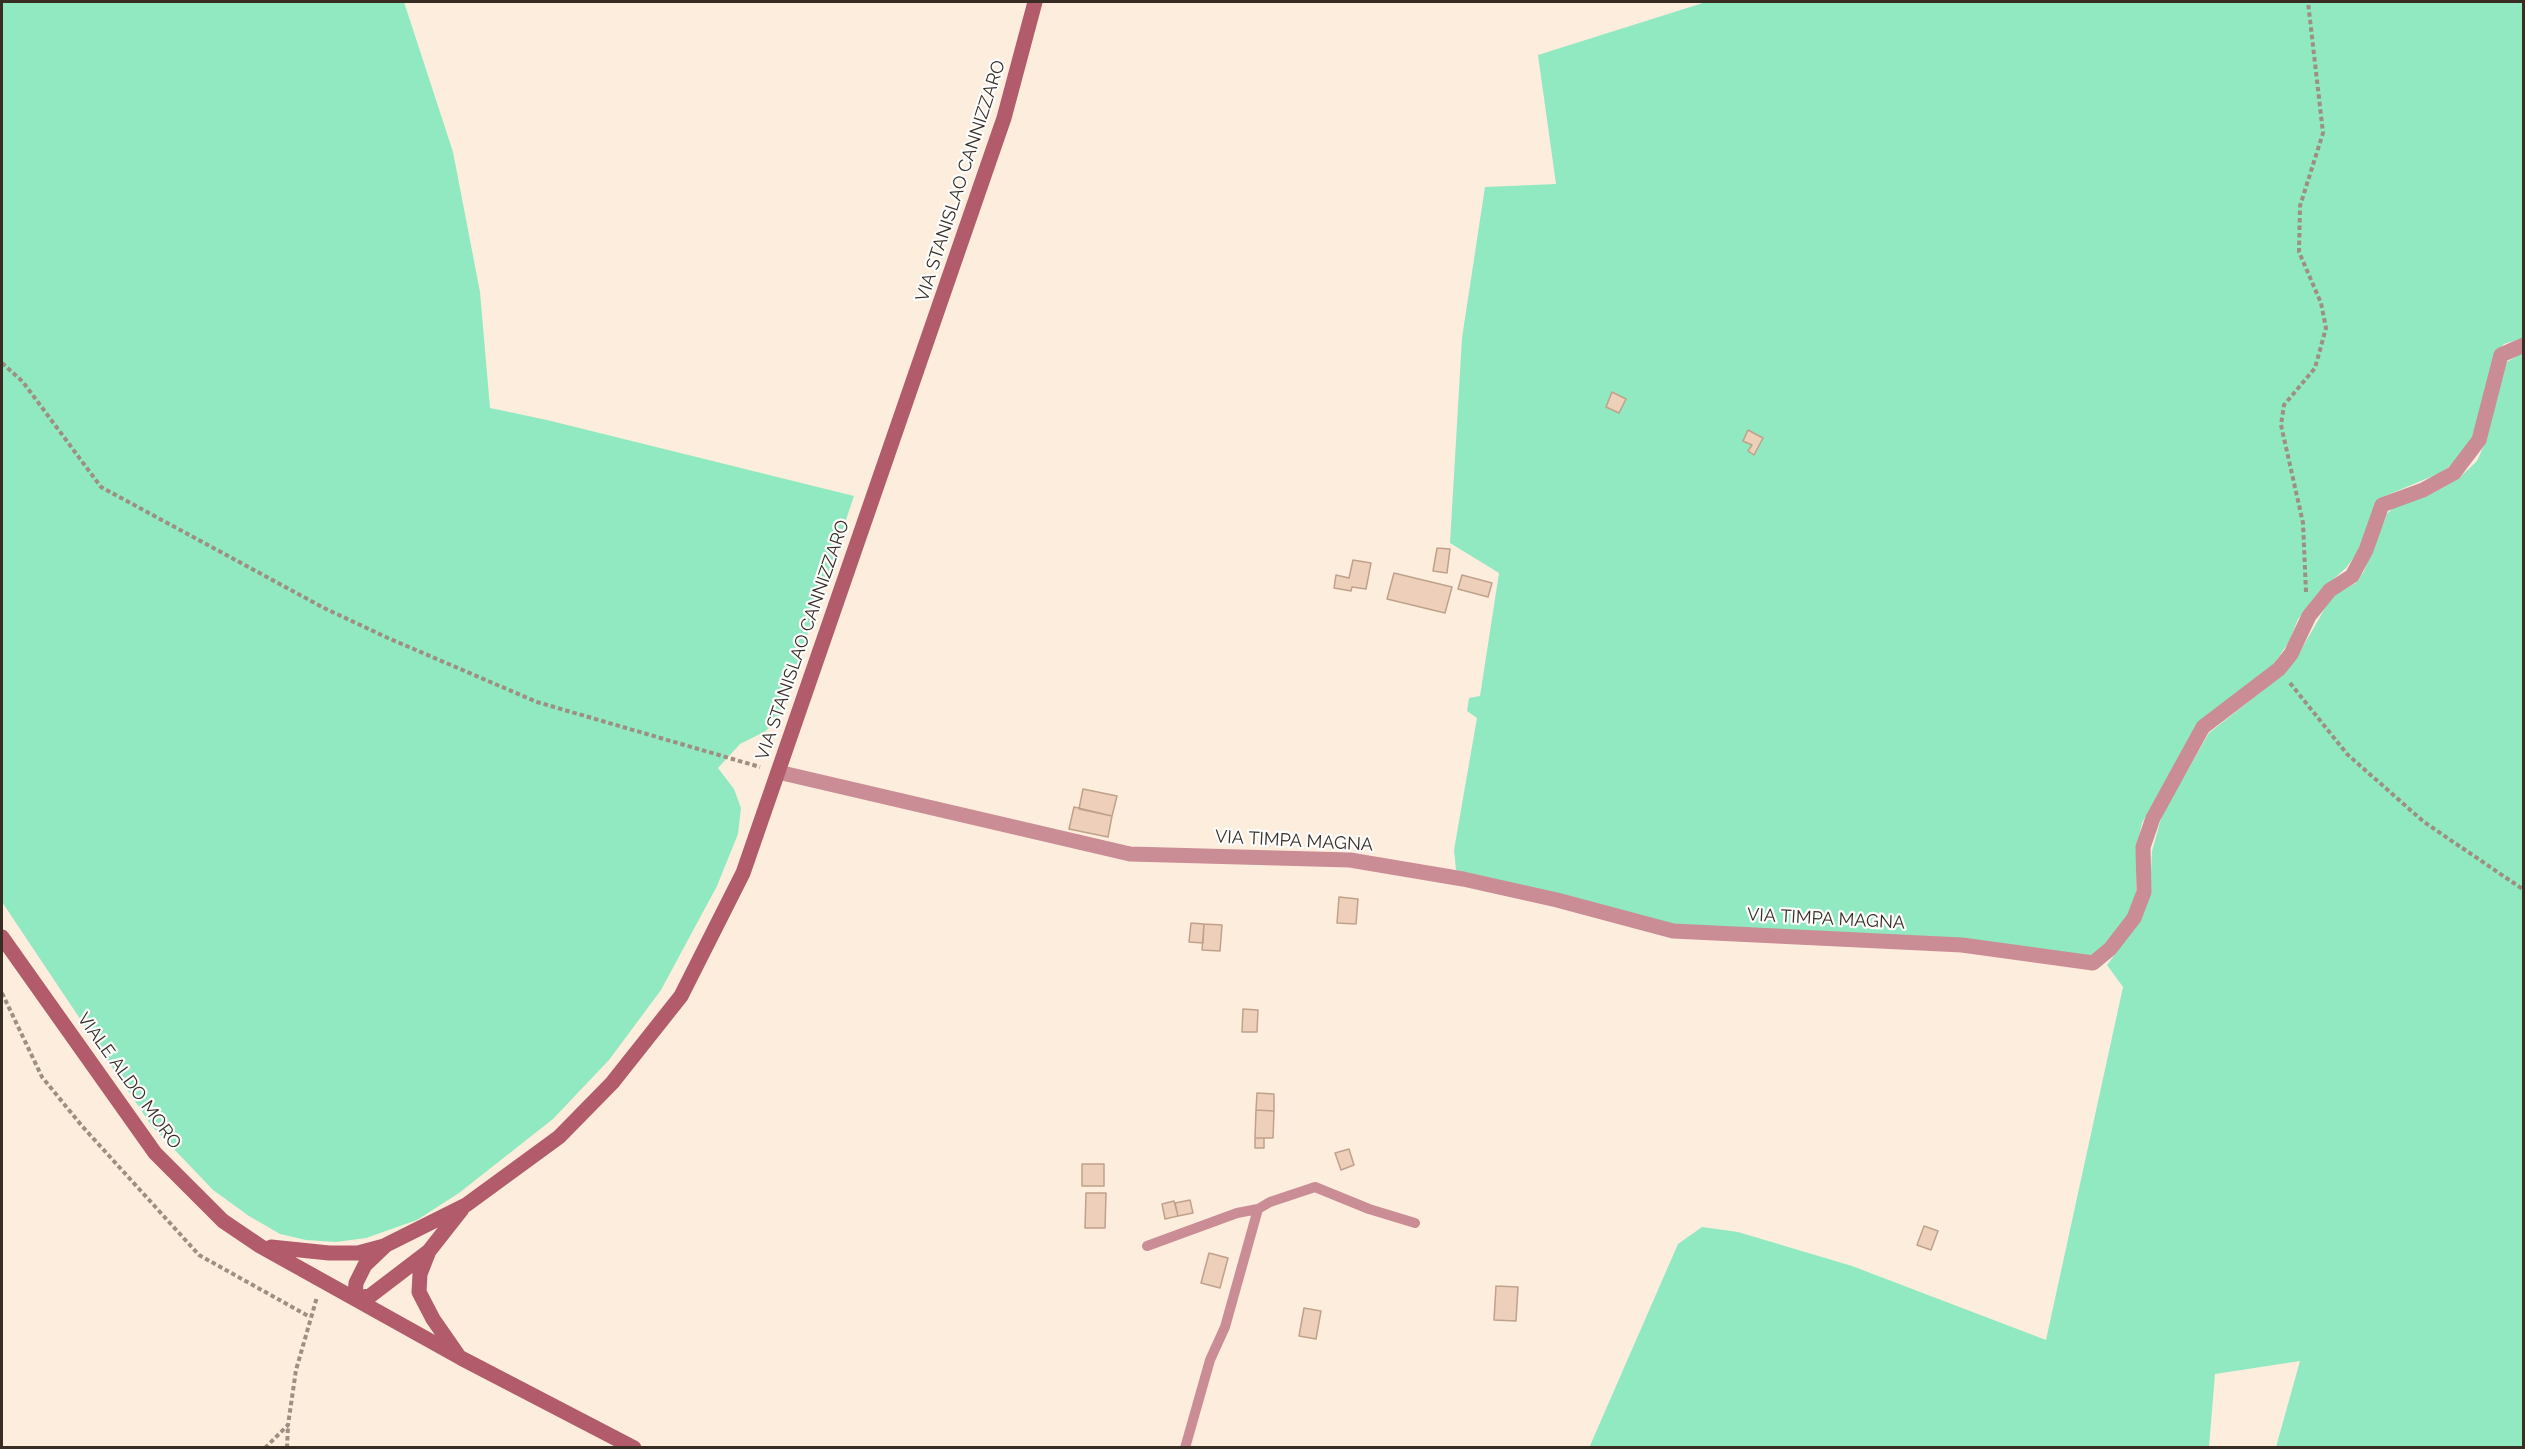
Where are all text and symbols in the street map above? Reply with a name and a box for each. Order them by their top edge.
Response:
street label: VIA STANISLAO CANNIZZARO [912,58,1010,304]
street label: VIA STANISLAO CANNIZZARO [752,517,854,763]
street label: VIA TIMPA MAGNA [1214,826,1374,856]
street label: VIA TIMPA MAGNA [1746,904,1906,934]
street label: VIALE ALDO MORO [72,1009,186,1153]

